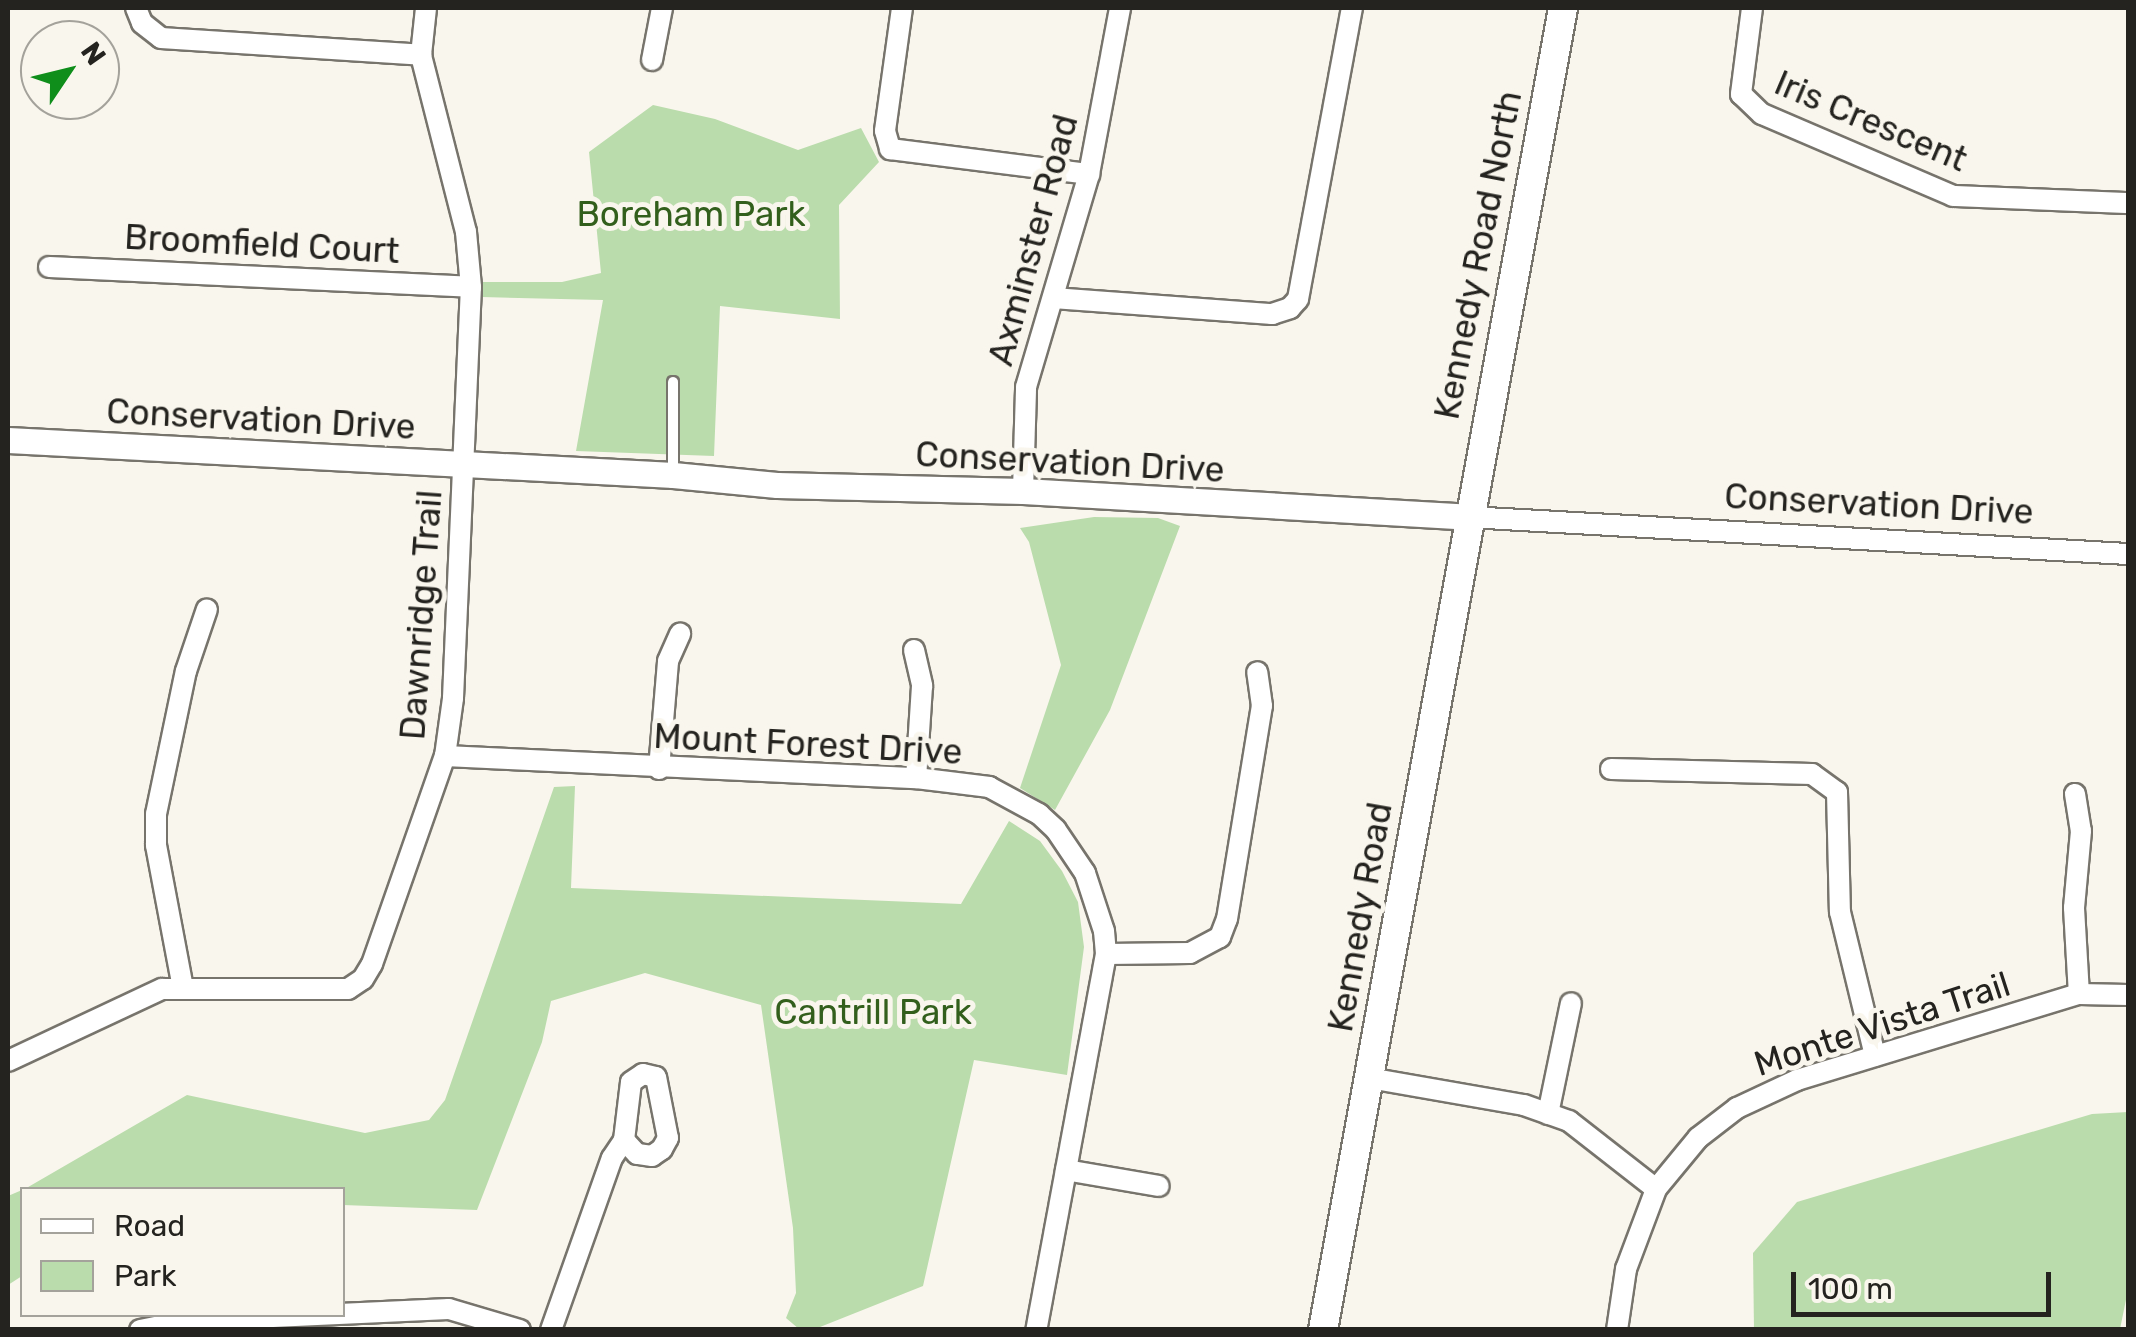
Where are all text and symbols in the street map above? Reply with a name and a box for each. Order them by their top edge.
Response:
north arrow [20,20,120,120]
text: N [74,36,113,71]
street label: Iris Crescent [1768,62,1974,180]
street label: Kennedy Road North [1425,87,1531,423]
street label: Axminster Road [979,109,1087,371]
park label: Boreham Park [576,193,806,235]
street label: Broomfield Court [123,216,401,272]
street label: Conservation Drive [105,390,417,448]
street label: Conservation Drive [914,433,1226,491]
street label: Conservation Drive [1723,475,2035,533]
street label: Dawnridge Trail [391,488,451,742]
street label: Mount Forest Drive [653,715,963,773]
street label: Kennedy Road [1319,798,1401,1036]
street label: Monte Vista Trail [1748,963,2016,1085]
park label: Cantrill Park [774,991,972,1033]
legend [20,1187,345,1317]
text: Road [114,1208,185,1244]
scale bar [1796,1252,2056,1314]
text: Park [114,1258,176,1294]
text: 100 m [1808,1271,1893,1307]

